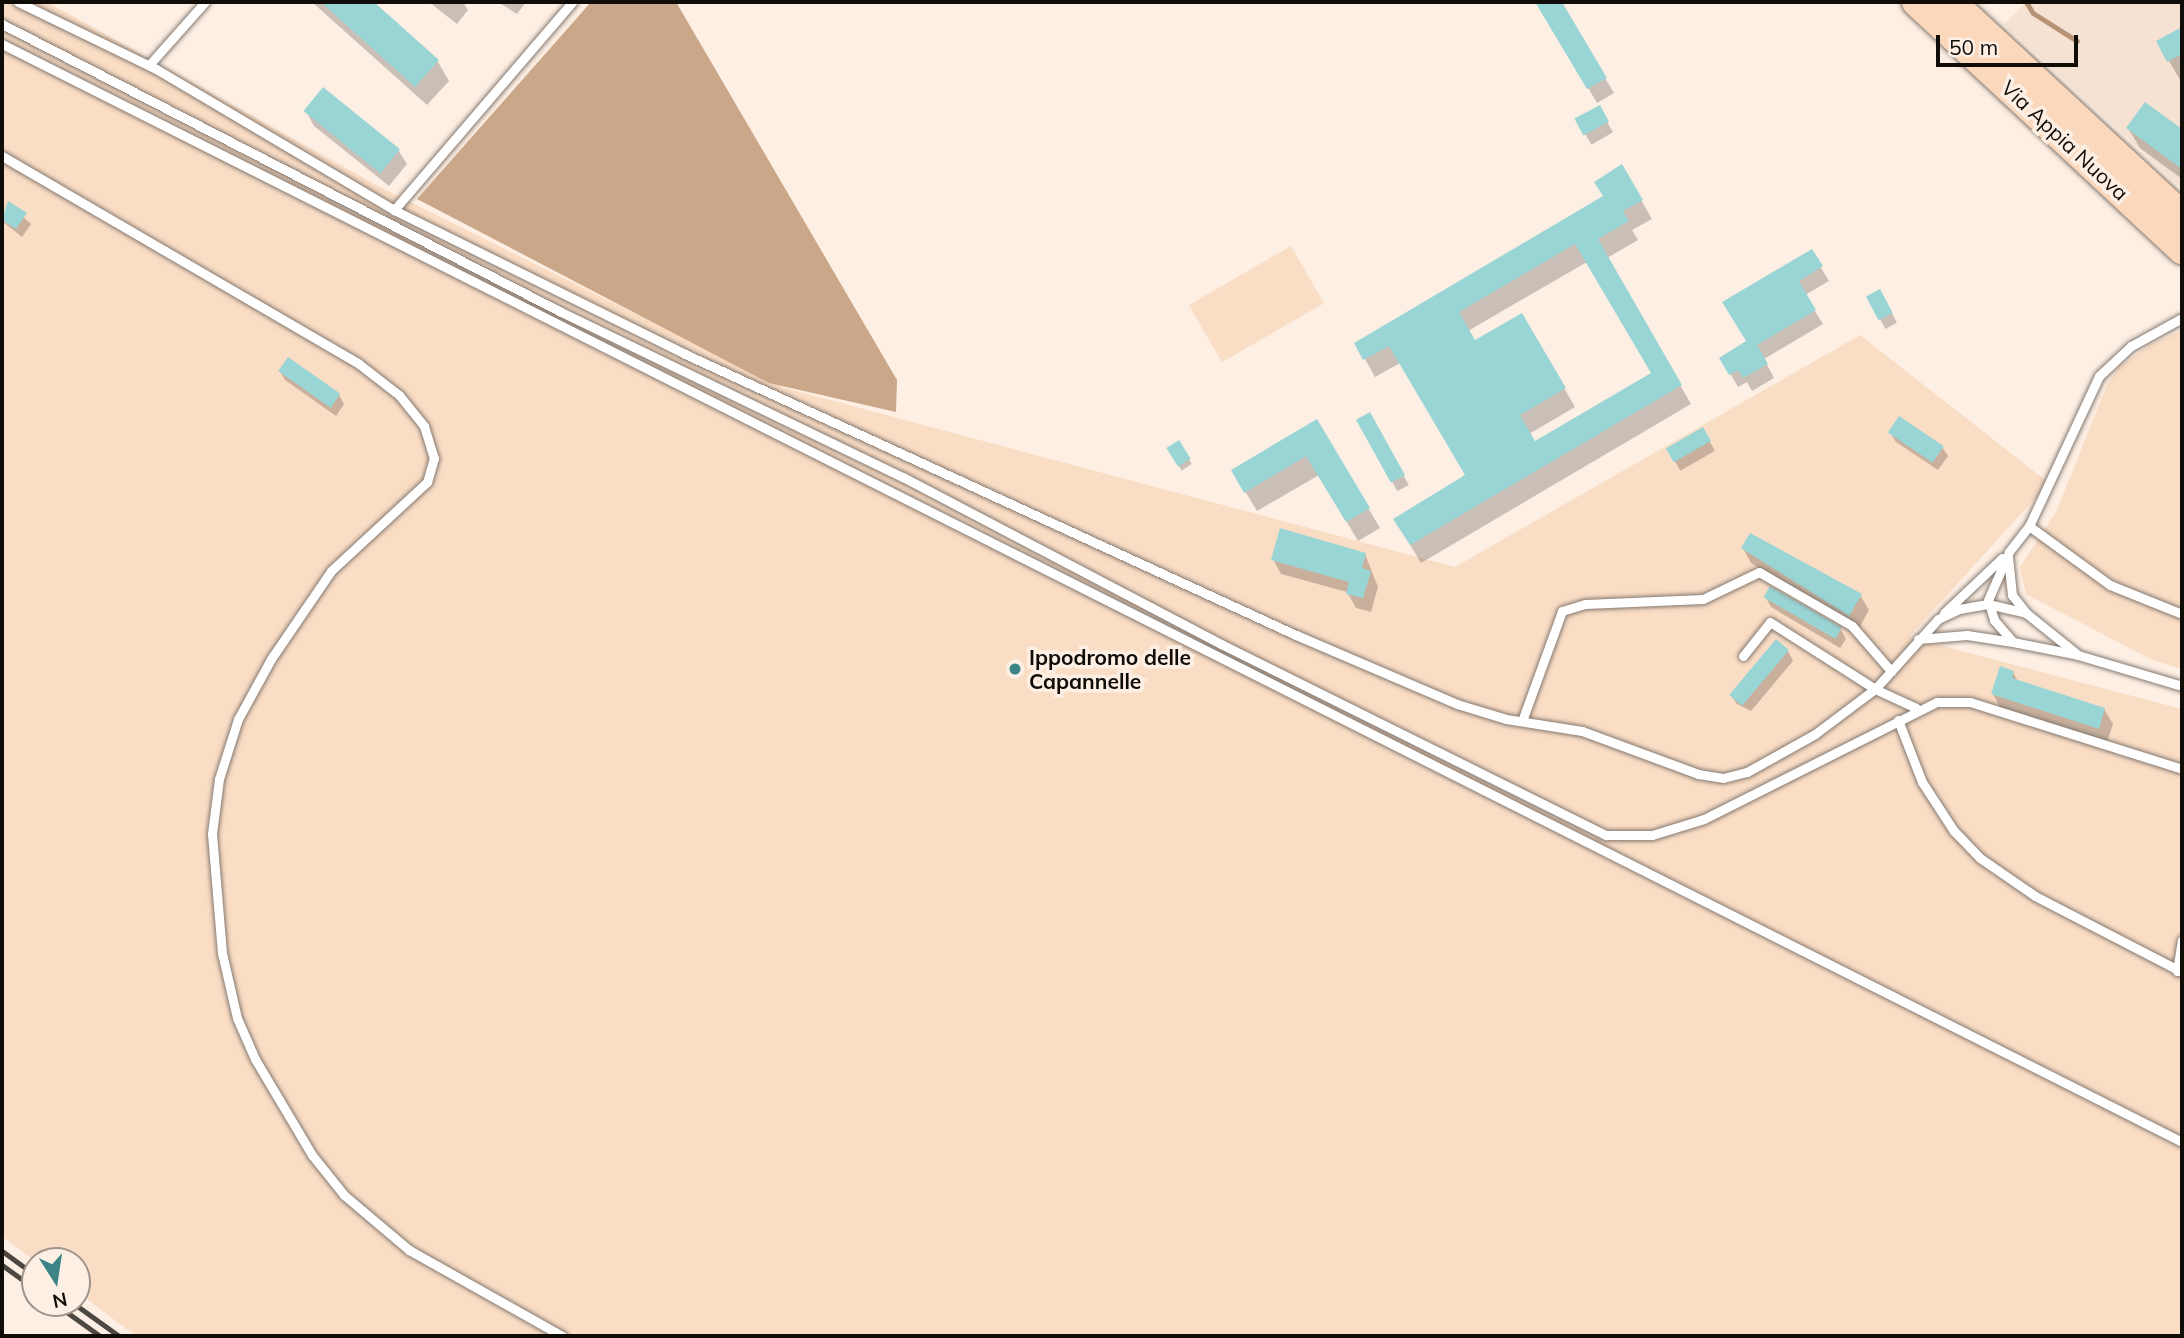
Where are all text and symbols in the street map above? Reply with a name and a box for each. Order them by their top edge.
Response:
scale bar [1939,21,2081,65]
text: 50 m [1949,34,1998,60]
street label: Via Appia Nuova [1996,75,2134,205]
place label: Ippodromo delle Capannelle [1029,644,1191,694]
marker: Ippodromo delle Capannelle [1007,661,1023,677]
north arrow [21,1247,91,1317]
text: N [50,1287,69,1314]

